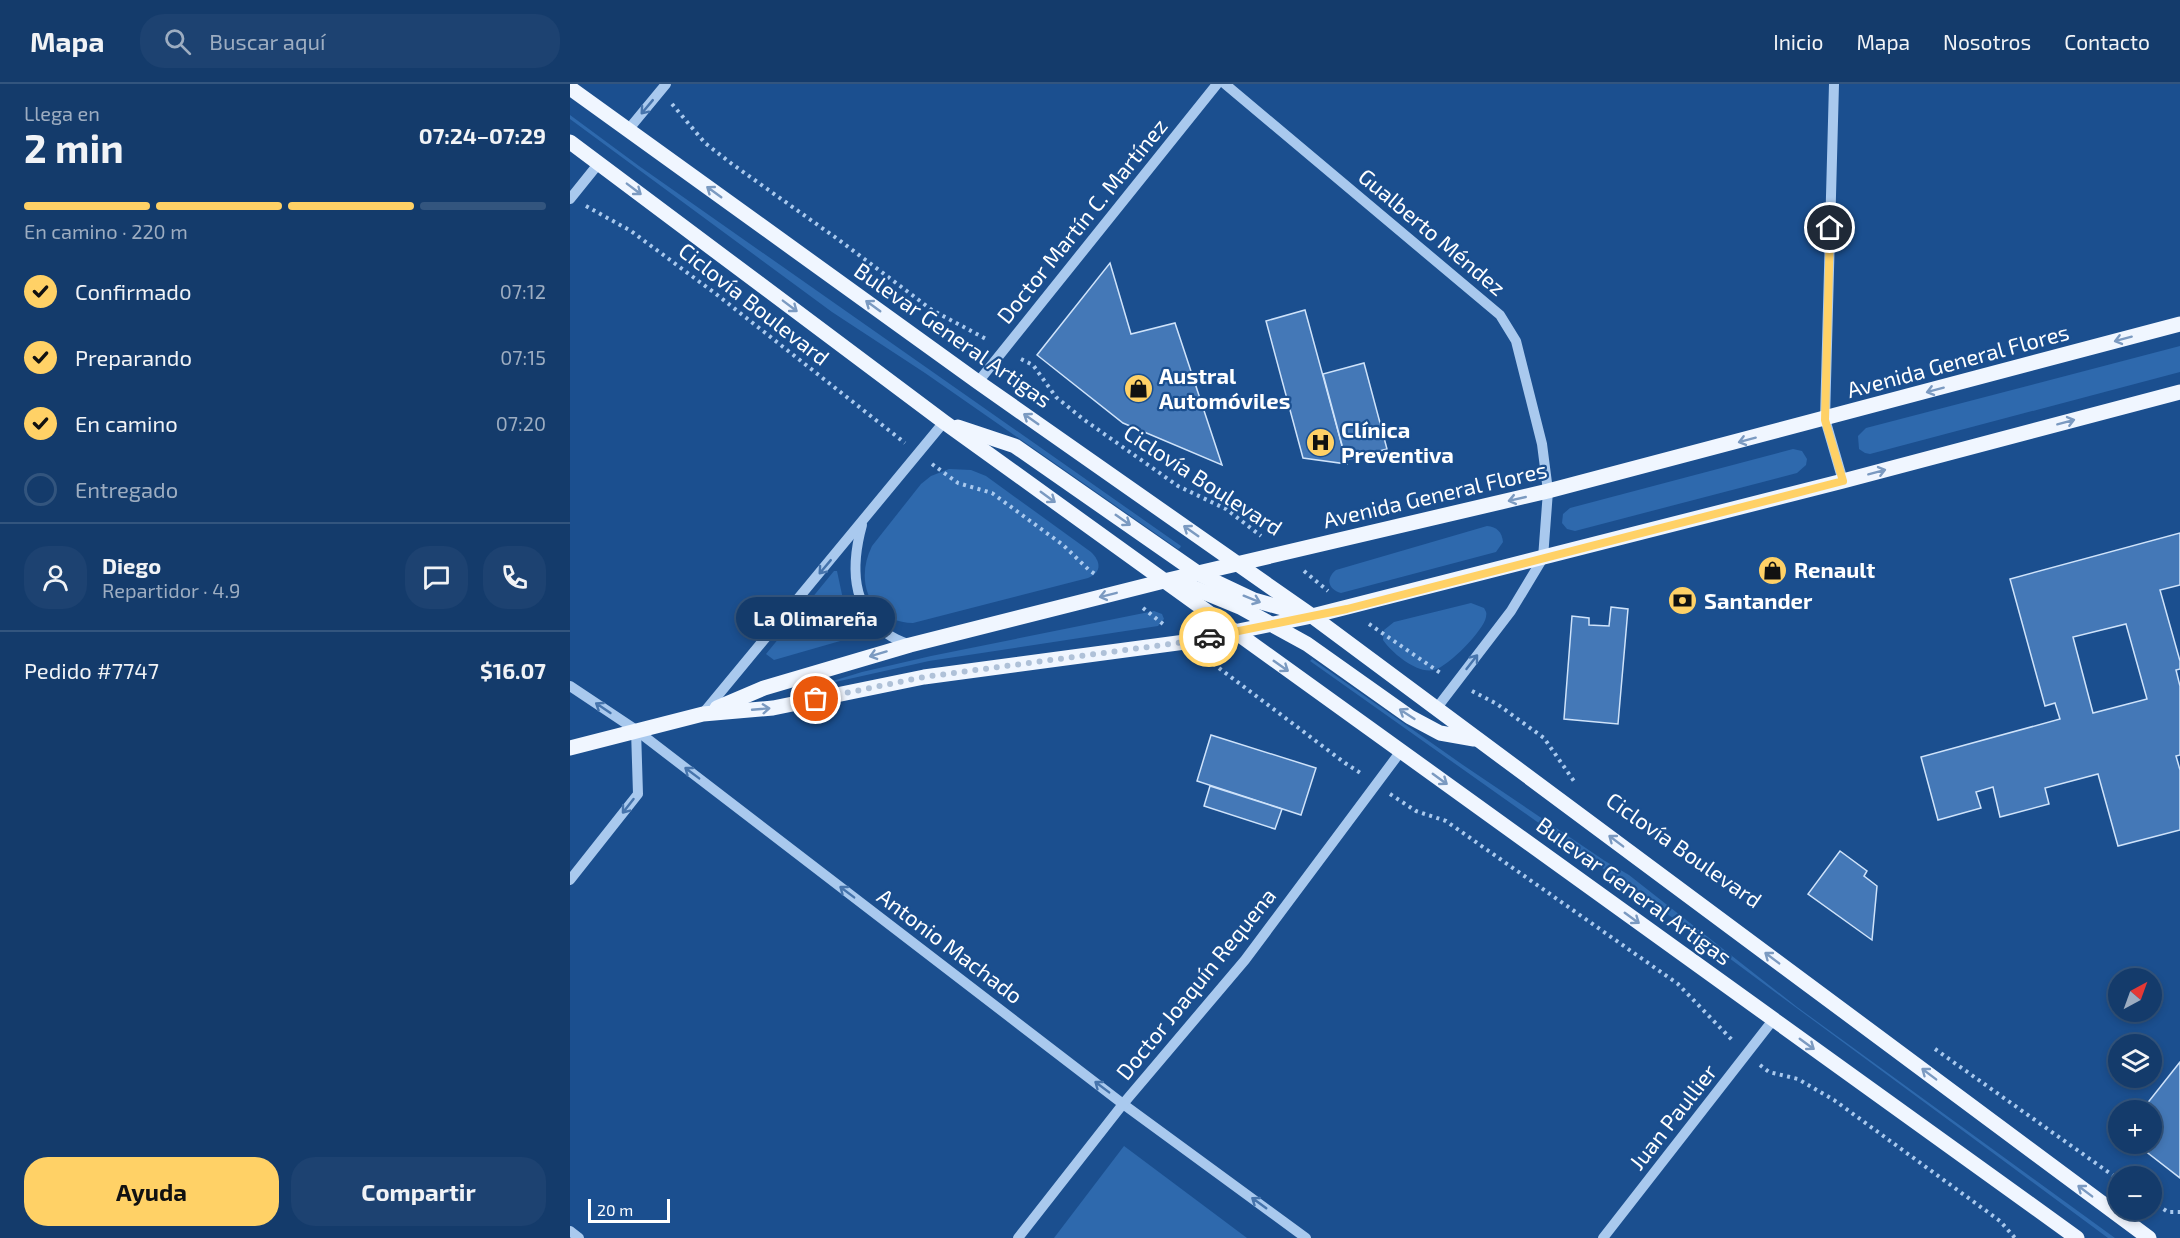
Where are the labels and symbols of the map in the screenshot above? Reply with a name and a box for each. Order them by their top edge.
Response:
one-way arrow [640,99,653,115]
street label: Doctor Martín C. Martínez [991,113,1172,328]
street label: Gualberto Méndez [1354,162,1511,300]
one-way arrow [625,183,641,196]
one-way arrow [707,186,723,198]
pin [1804,202,1855,253]
street label: Ciclovía Boulevard [674,236,835,370]
street label: Bulevar General Artigas [850,256,1057,412]
one-way arrow [781,300,797,313]
one-way arrow [865,300,881,312]
street label: Avenida General Flores [1844,318,2072,402]
one-way arrow [2114,334,2133,346]
place label: Austral Automóviles [1159,362,1290,413]
shop icon: Austral Automóviles [1122,373,1154,405]
one-way arrow [1926,385,1945,396]
one-way arrow [1024,413,1040,425]
place label: Clínica Preventiva [1341,416,1454,467]
one-way arrow [2056,416,2075,427]
street label: Ciclovía Boulevard [1119,418,1288,540]
hospital icon: Clínica Preventiva [1304,427,1336,459]
one-way arrow [1737,434,1756,446]
street label: Avenida General Flores [1320,456,1549,532]
one-way arrow [1867,465,1886,477]
one-way arrow [1039,491,1055,503]
one-way arrow [1508,493,1527,505]
one-way arrow [1114,514,1130,526]
one-way arrow [1183,525,1200,537]
shop icon: Renault [1757,554,1789,586]
place label: Renault [1794,556,1875,582]
one-way arrow [819,559,832,575]
bank icon: Santander [1667,585,1699,617]
place label: Santander [1704,587,1813,613]
one-way arrow [1099,590,1118,602]
one-way arrow [1242,594,1261,605]
callout: La Olimareña [736,597,896,639]
courier [1179,607,1239,667]
one-way arrow [869,649,888,660]
one-way arrow [1465,654,1478,670]
one-way arrow [1273,660,1289,672]
pin [790,673,841,724]
one-way arrow [595,702,612,714]
one-way arrow [751,704,771,715]
one-way arrow [1399,708,1415,720]
one-way arrow [685,767,701,780]
one-way arrow [1431,773,1447,785]
street label: Ciclovía Boulevard [1602,786,1767,912]
one-way arrow [622,798,635,814]
street label: Bulevar General Artigas [1532,811,1737,970]
one-way arrow [1608,835,1624,848]
street label: Antonio Machado [873,882,1028,1008]
street label: Doctor Joaquín Requena [1110,882,1281,1084]
one-way arrow [839,886,855,899]
one-way arrow [1624,912,1640,924]
one-way arrow [1765,951,1781,964]
north arrow [2108,968,2162,1022]
one-way arrow [1799,1038,1815,1050]
street label: Juan Paullier [1623,1058,1721,1174]
one-way arrow [1921,1068,1937,1080]
one-way arrow [1094,1081,1110,1094]
one-way arrow [2078,1184,2094,1197]
scale bar [588,1196,670,1224]
one-way arrow [1251,1197,1267,1210]

